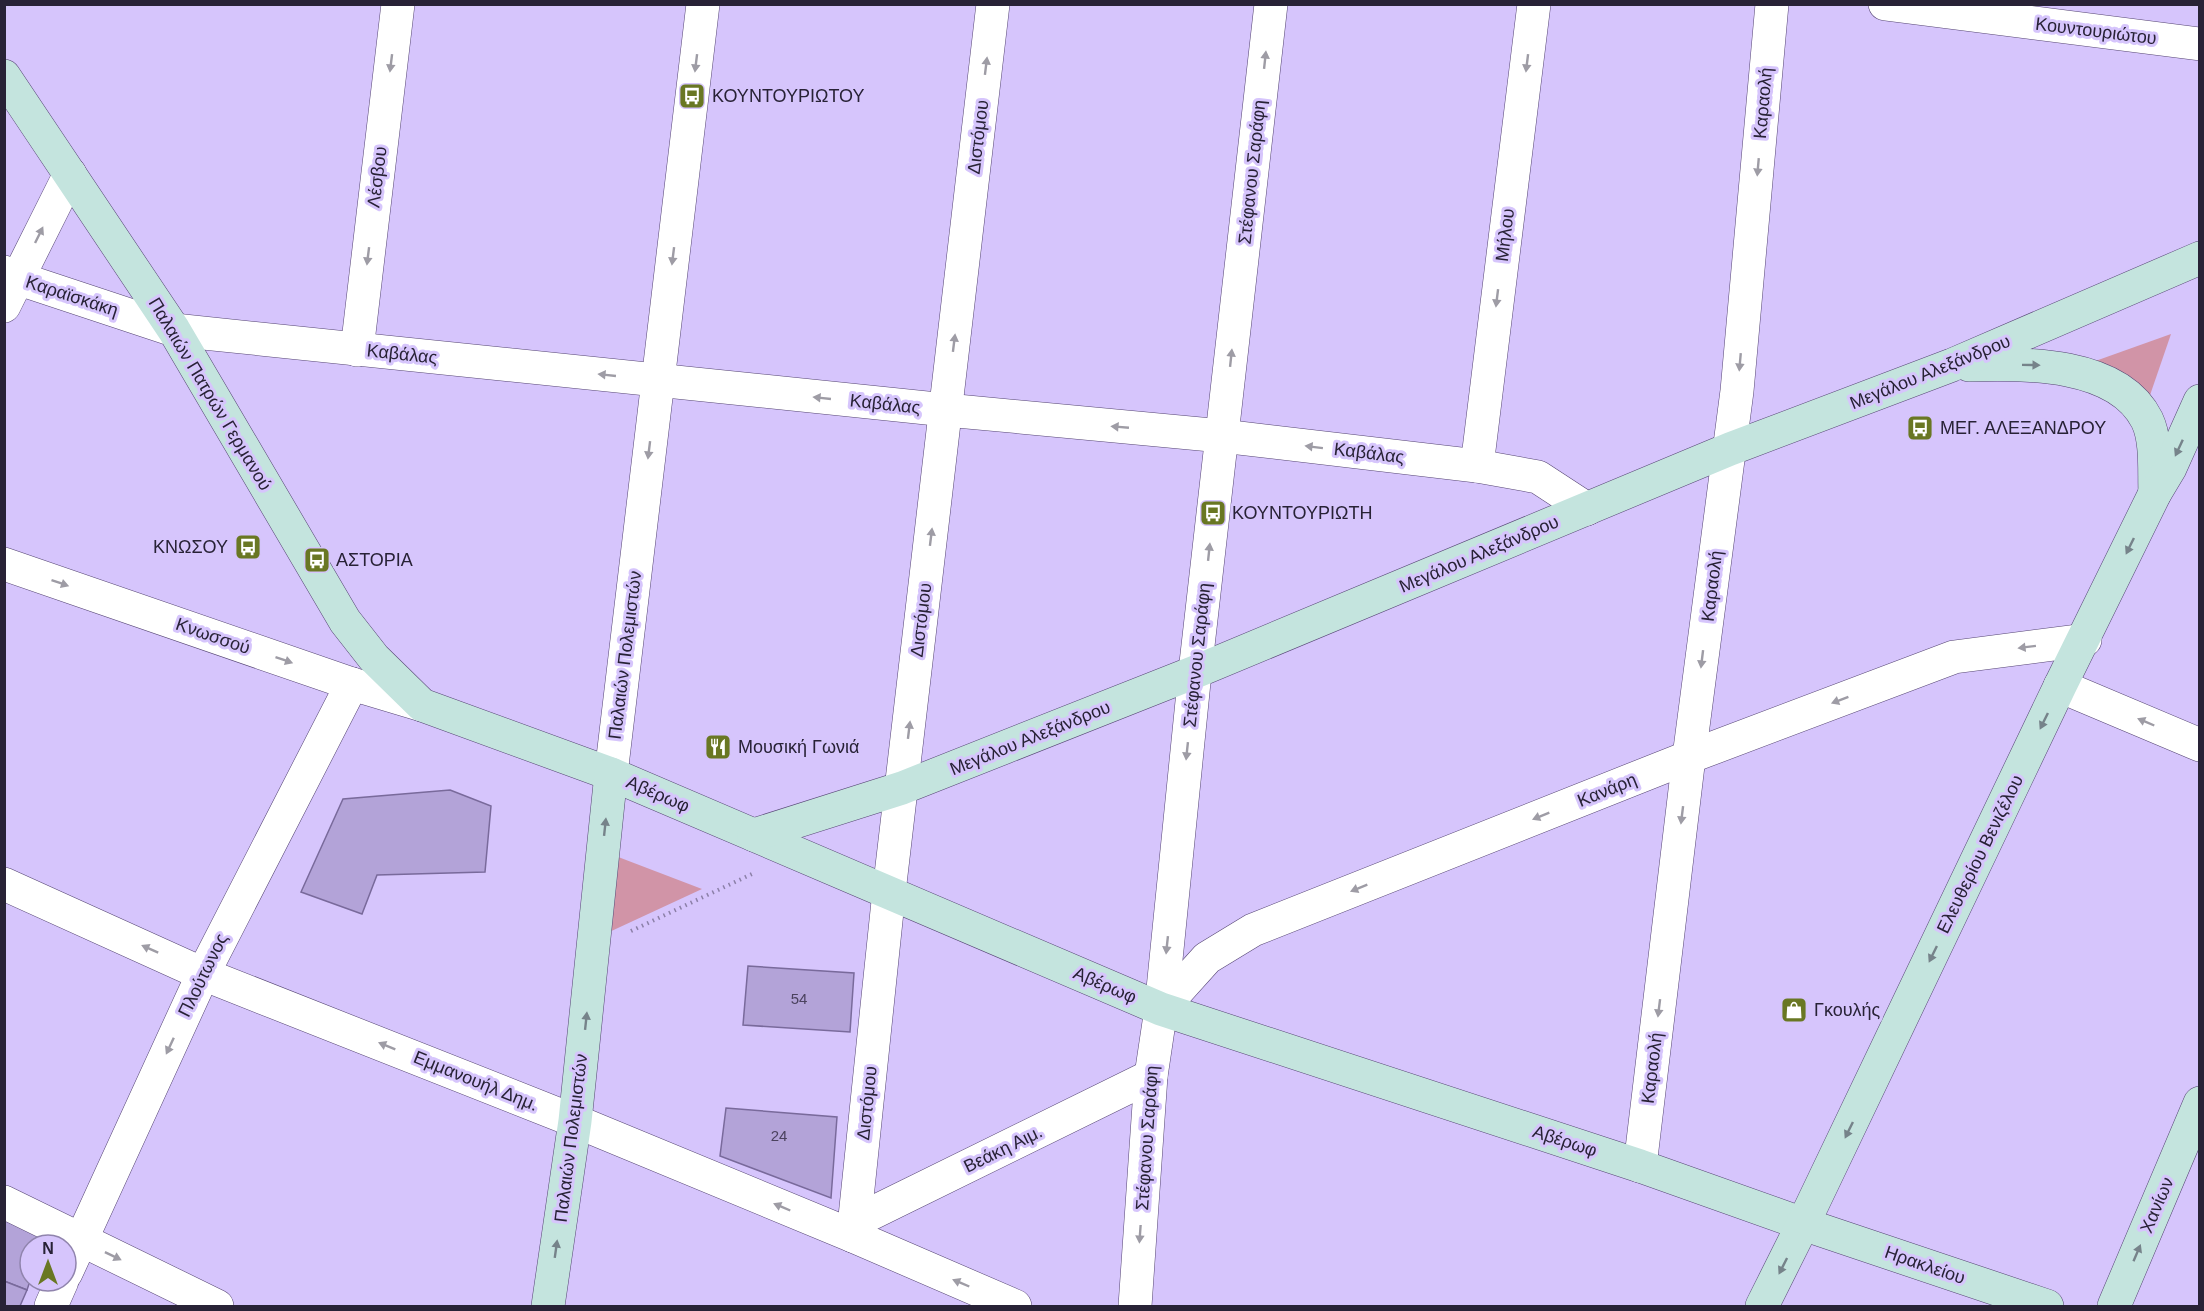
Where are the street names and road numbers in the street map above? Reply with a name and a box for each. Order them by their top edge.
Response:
street label: Κουντουριώτου [2034,14,2158,48]
street label: Καραολή [1750,66,1776,140]
street label: Διστόμου [964,99,992,175]
street label: Στέφανου Σαράφη [1234,99,1270,245]
street label: Λέσβου [363,145,391,209]
street label: Μήλου [1492,207,1518,263]
street label: Καραϊσκάκη [23,272,121,320]
street label: Παλαιών Πατρών Γερμανού [144,294,276,494]
street label: Μεγάλου Αλεξάνδρου [1847,331,2013,413]
street label: Καβάλας [366,340,439,368]
street label: Καβάλας [849,390,922,418]
street label: Καβάλας [1333,439,1406,467]
street label: Μεγάλου Αλεξάνδρου [1396,511,1562,597]
street label: Καραολή [1698,549,1726,623]
street label: Παλαιών Πολεμιστών [605,570,645,740]
street label: Διστόμου [907,582,935,658]
street label: Στέφανου Σαράφη [1179,582,1215,728]
street label: Κνωσσού [173,614,253,658]
street label: Μεγάλου Αλεξάνδρου [947,697,1113,779]
street label: Κανάρη [1575,769,1639,811]
street label: Αβέρωφ [624,772,692,816]
street label: Ελευθερίου Βενιζέλου [1933,772,2027,936]
street label: Πλούτωνος [174,930,232,1020]
street label: Αβέρωφ [1071,963,1139,1007]
street label: Καραολή [1638,1031,1666,1105]
street label: Εμμανουήλ Δημ. [411,1047,541,1115]
street label: Παλαιών Πολεμιστών [551,1053,591,1223]
street label: Διστόμου [853,1065,881,1141]
street label: Στέφανου Σαράφη [1132,1065,1162,1211]
street label: Βεάκη Αιμ. [960,1121,1046,1177]
street label: Αβέρωφ [1530,1121,1600,1161]
street label: Χανίων [2136,1174,2178,1236]
street label: Ηρακλείου [1882,1242,1968,1288]

